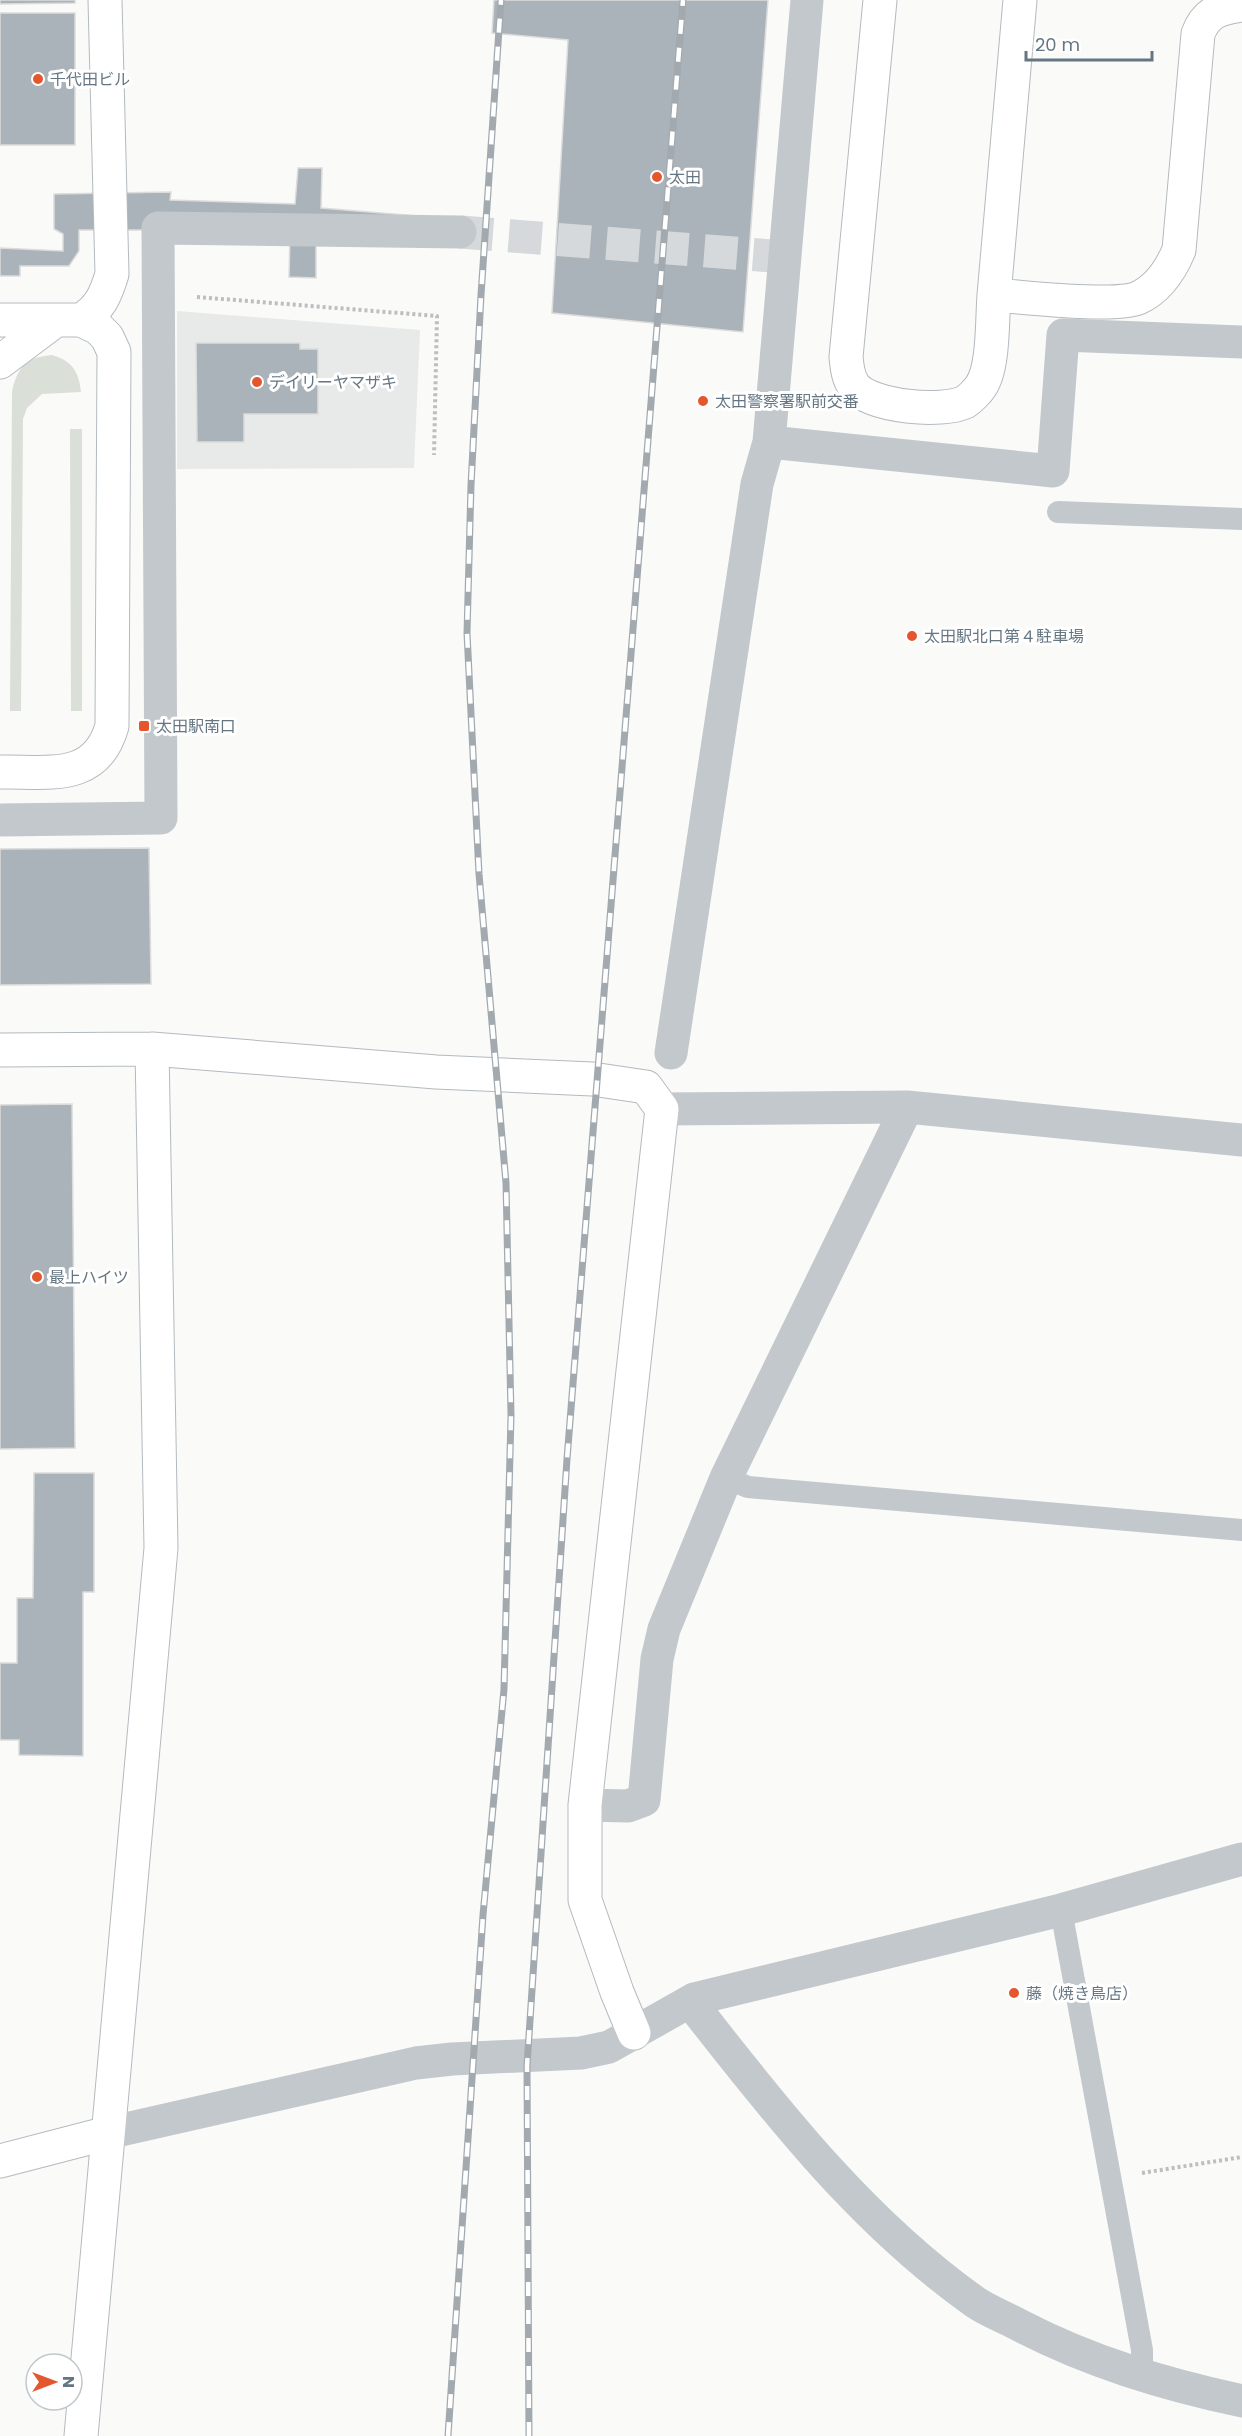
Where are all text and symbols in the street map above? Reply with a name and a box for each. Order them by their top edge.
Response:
scale bar [1026,24,1152,62]
text: 20 m [1035,32,1080,57]
place label: 千代田ビル [50,68,130,91]
marker: 千代田ビル [31,72,45,86]
place label: 太田 [669,166,701,189]
marker: 太田 [650,170,664,184]
place label: デイリーヤマザキ [269,371,397,394]
marker: デイリーヤマザキ [250,375,264,389]
place label: 太田警察署駅前交番 [715,390,859,413]
marker: 太田警察署駅前交番 [696,394,710,408]
place label: 太田駅北口第４駐車場 [924,625,1084,648]
marker: 太田駅北口第４駐車場 [905,629,919,643]
place label: 太田駅南口 [156,715,236,738]
marker: 太田駅南口 [137,719,151,733]
place label: 最上ハイツ [49,1266,129,1289]
marker: 最上ハイツ [30,1270,44,1284]
place label: 藤（焼き鳥店） [1026,1982,1138,2005]
marker: 藤（焼き鳥店） [1007,1986,1021,2000]
north arrow [24,2352,84,2412]
text: N [57,2376,80,2388]

